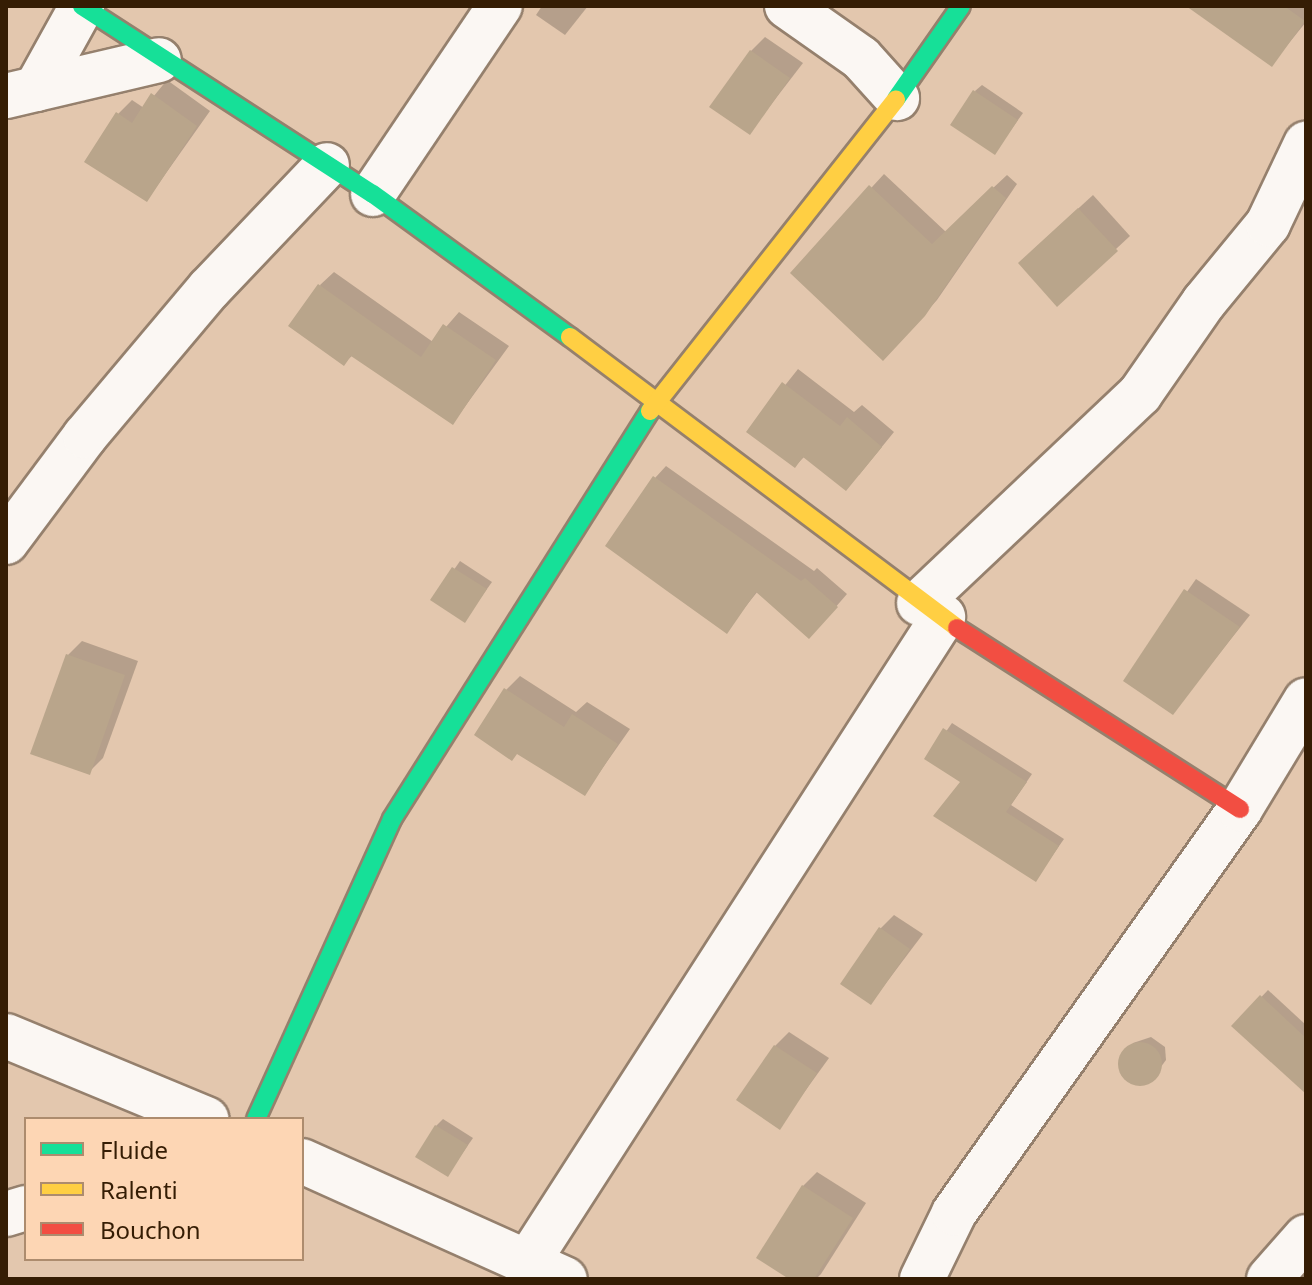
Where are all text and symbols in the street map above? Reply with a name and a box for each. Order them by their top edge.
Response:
legend [24,1117,304,1261]
text: Fluide [100,1133,168,1166]
text: Ralenti [100,1173,178,1206]
text: Bouchon [100,1213,201,1246]

